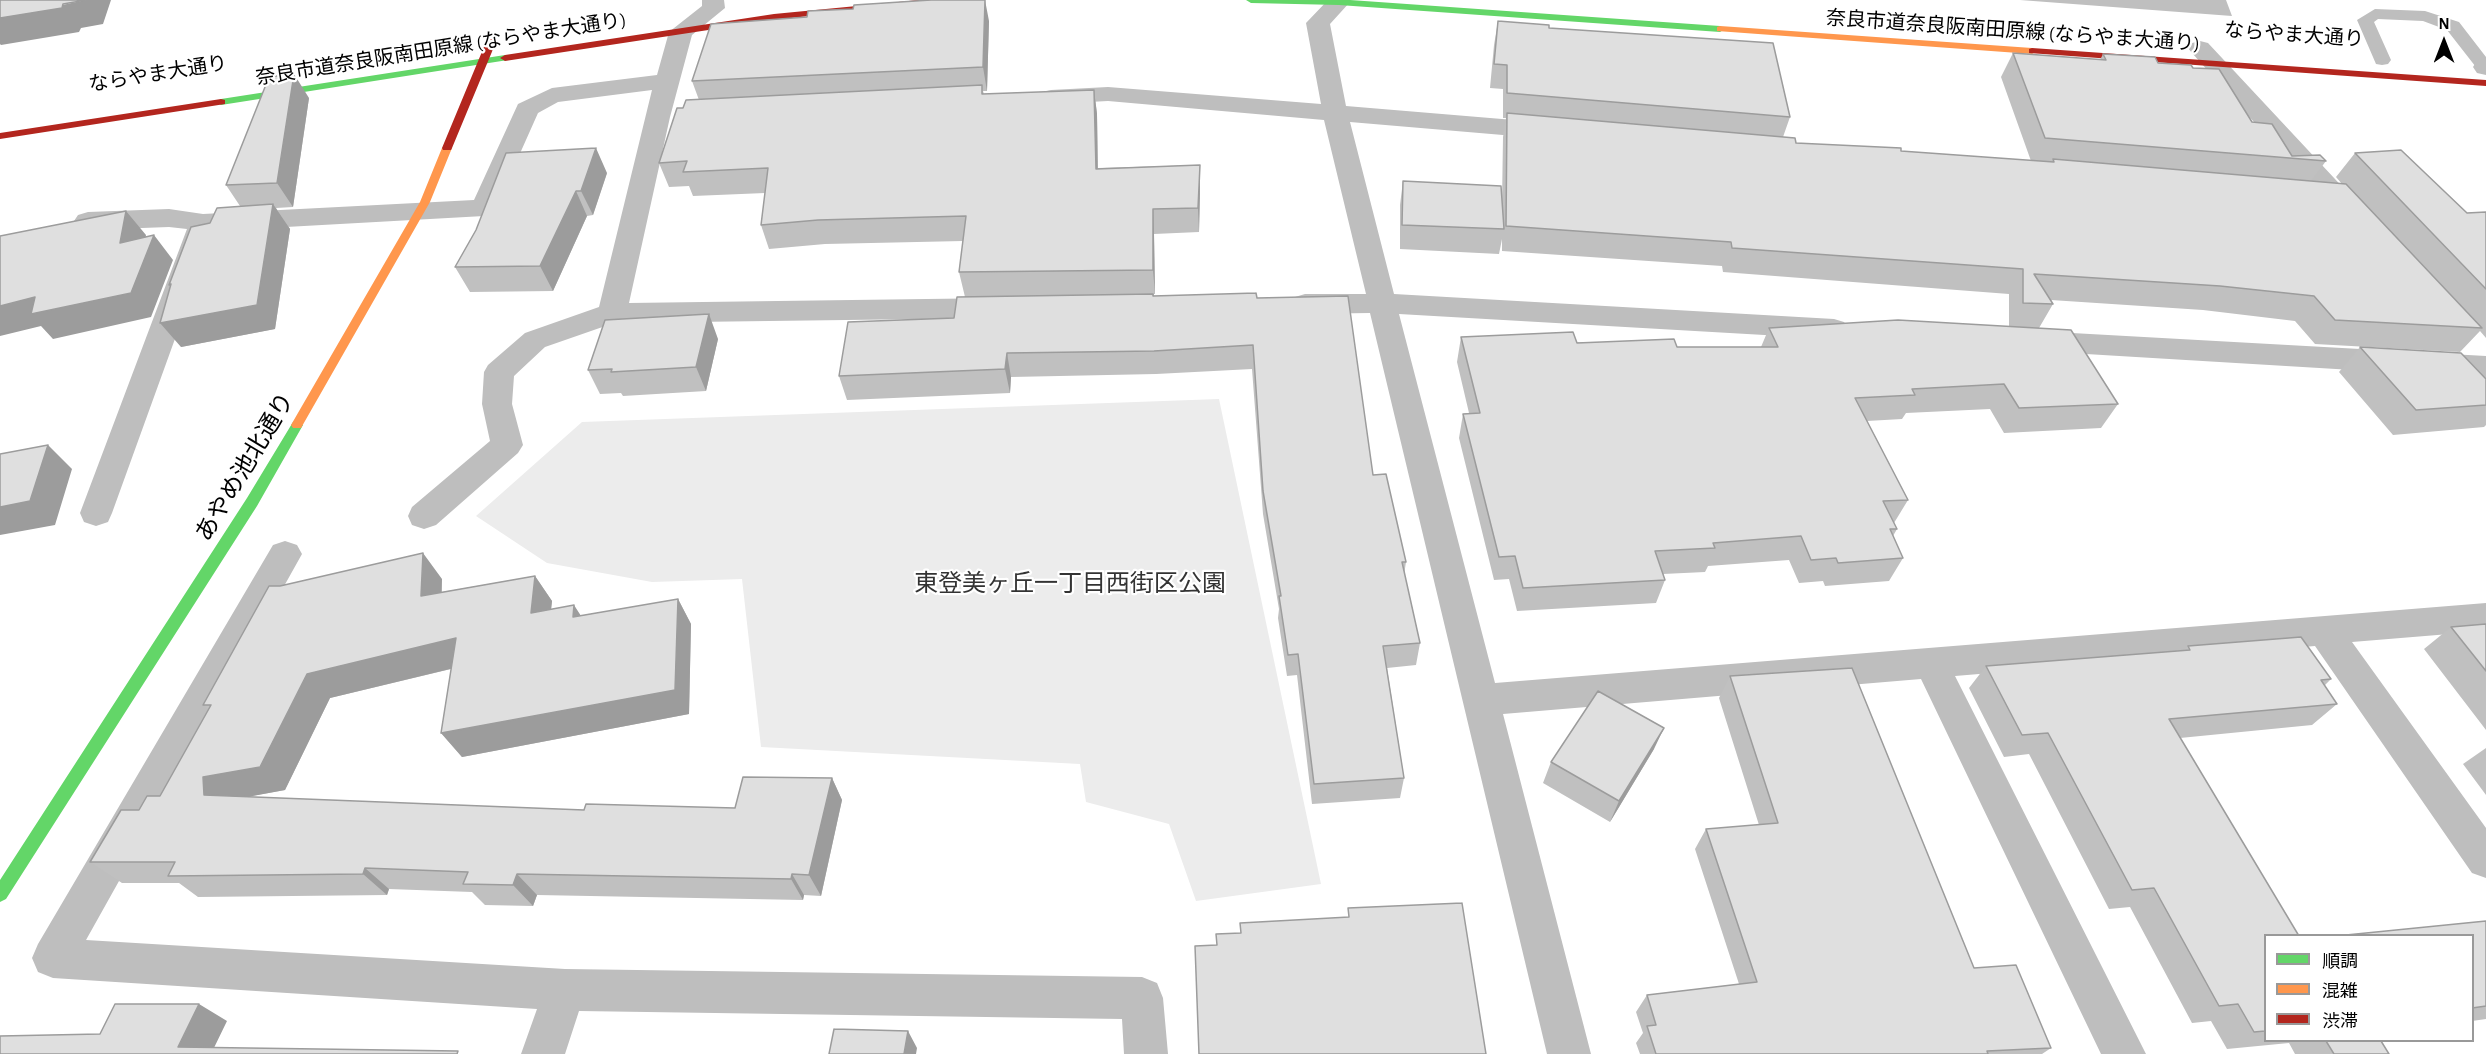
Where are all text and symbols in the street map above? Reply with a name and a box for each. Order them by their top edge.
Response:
street label: 奈良市道奈良阪南田原線 (ならやま大通り) [1825,6,2201,56]
street label: 奈良市道奈良阪南田原線 (ならやま大通り) [254,8,628,90]
north arrow [2414,12,2474,72]
text: N [2438,16,2450,32]
street label: ならやま大通り [2223,18,2365,52]
street label: ならやま大通り [87,51,229,97]
street label: あやめ池北通り [189,388,301,546]
park label: 東登美ヶ丘一丁目西街区公園 [914,570,1226,598]
legend [2264,934,2474,1042]
text: 順調 [2322,953,2358,971]
text: 混雑 [2322,983,2358,1001]
text: 渋滞 [2322,1013,2358,1031]

